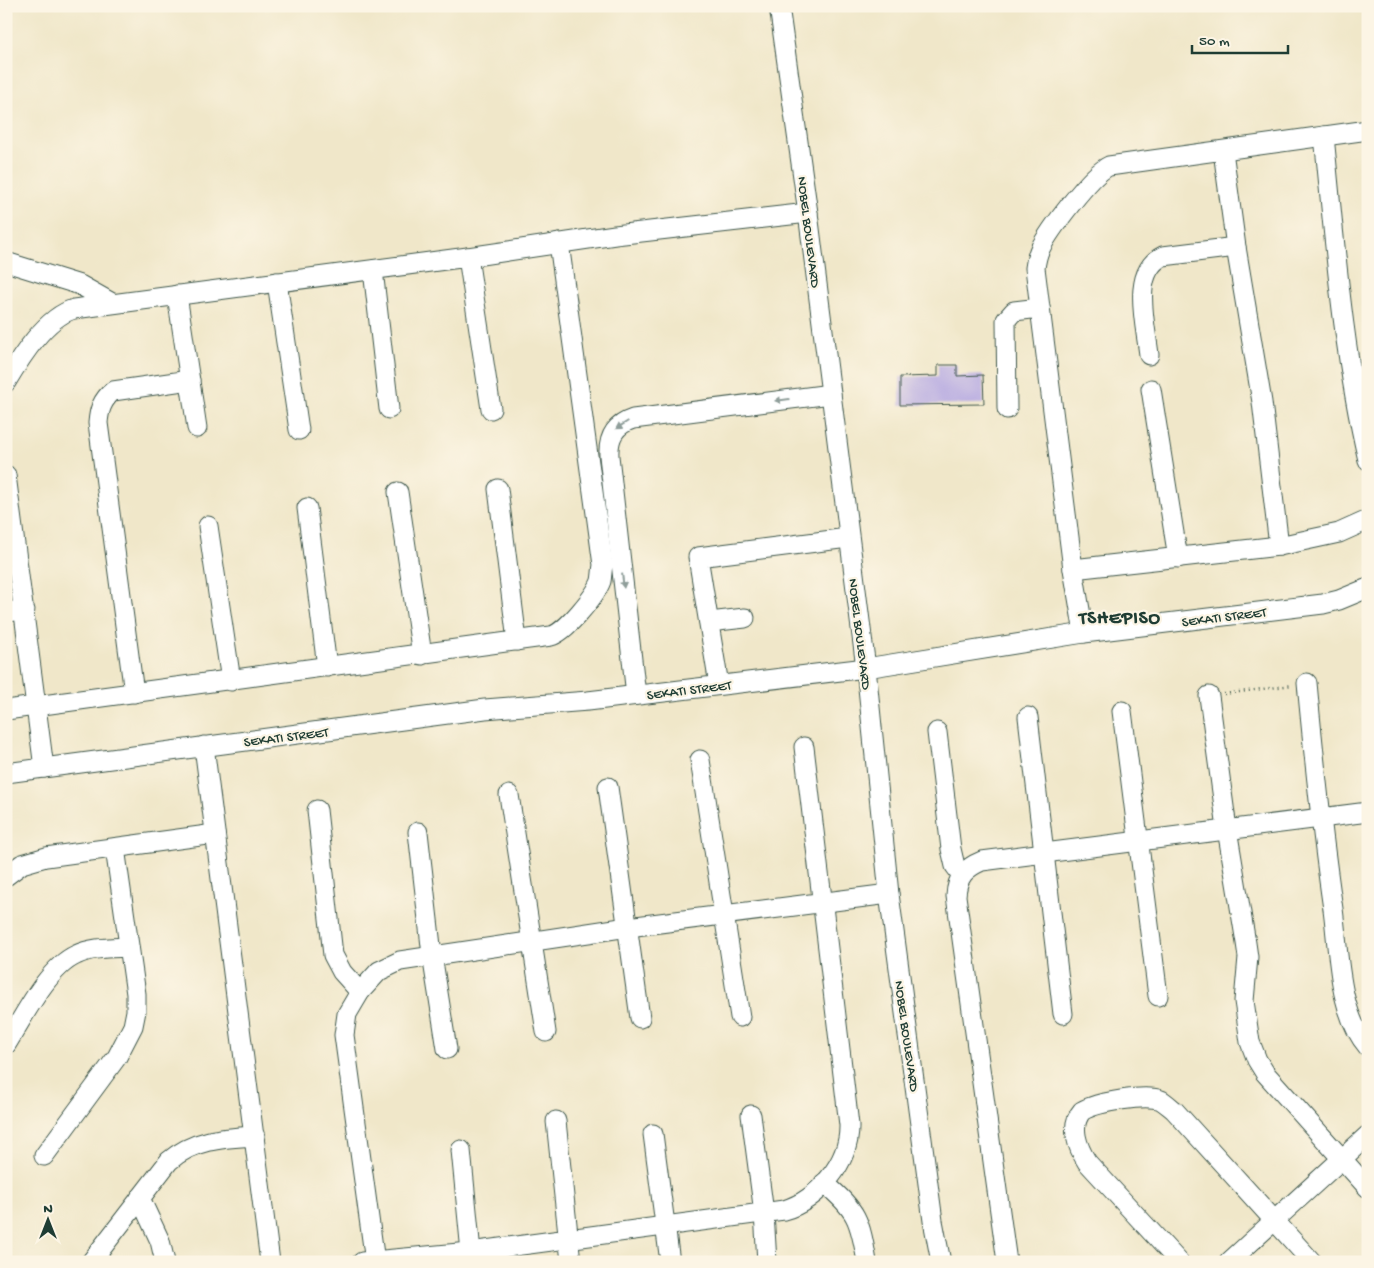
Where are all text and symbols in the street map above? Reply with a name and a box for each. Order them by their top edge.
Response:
scale bar [1192,22,1288,54]
text: 50 m [1199,33,1230,51]
street label: NOBEL BOULEVARD [792,176,823,290]
one-way arrow [774,396,790,404]
one-way arrow [616,420,629,429]
one-way arrow [619,573,627,589]
street label: NOBEL BOULEVARD [843,578,874,692]
street label: SEKATI STREET [1181,605,1268,632]
district label: TSHEPISO [1077,608,1161,631]
street label: SEKATI STREET [646,678,733,705]
street label: SEKATI STREET [243,725,330,752]
street label: NOBEL BOULEVARD [889,980,922,1094]
north arrow [22,1196,72,1246]
text: N [43,1201,53,1218]

